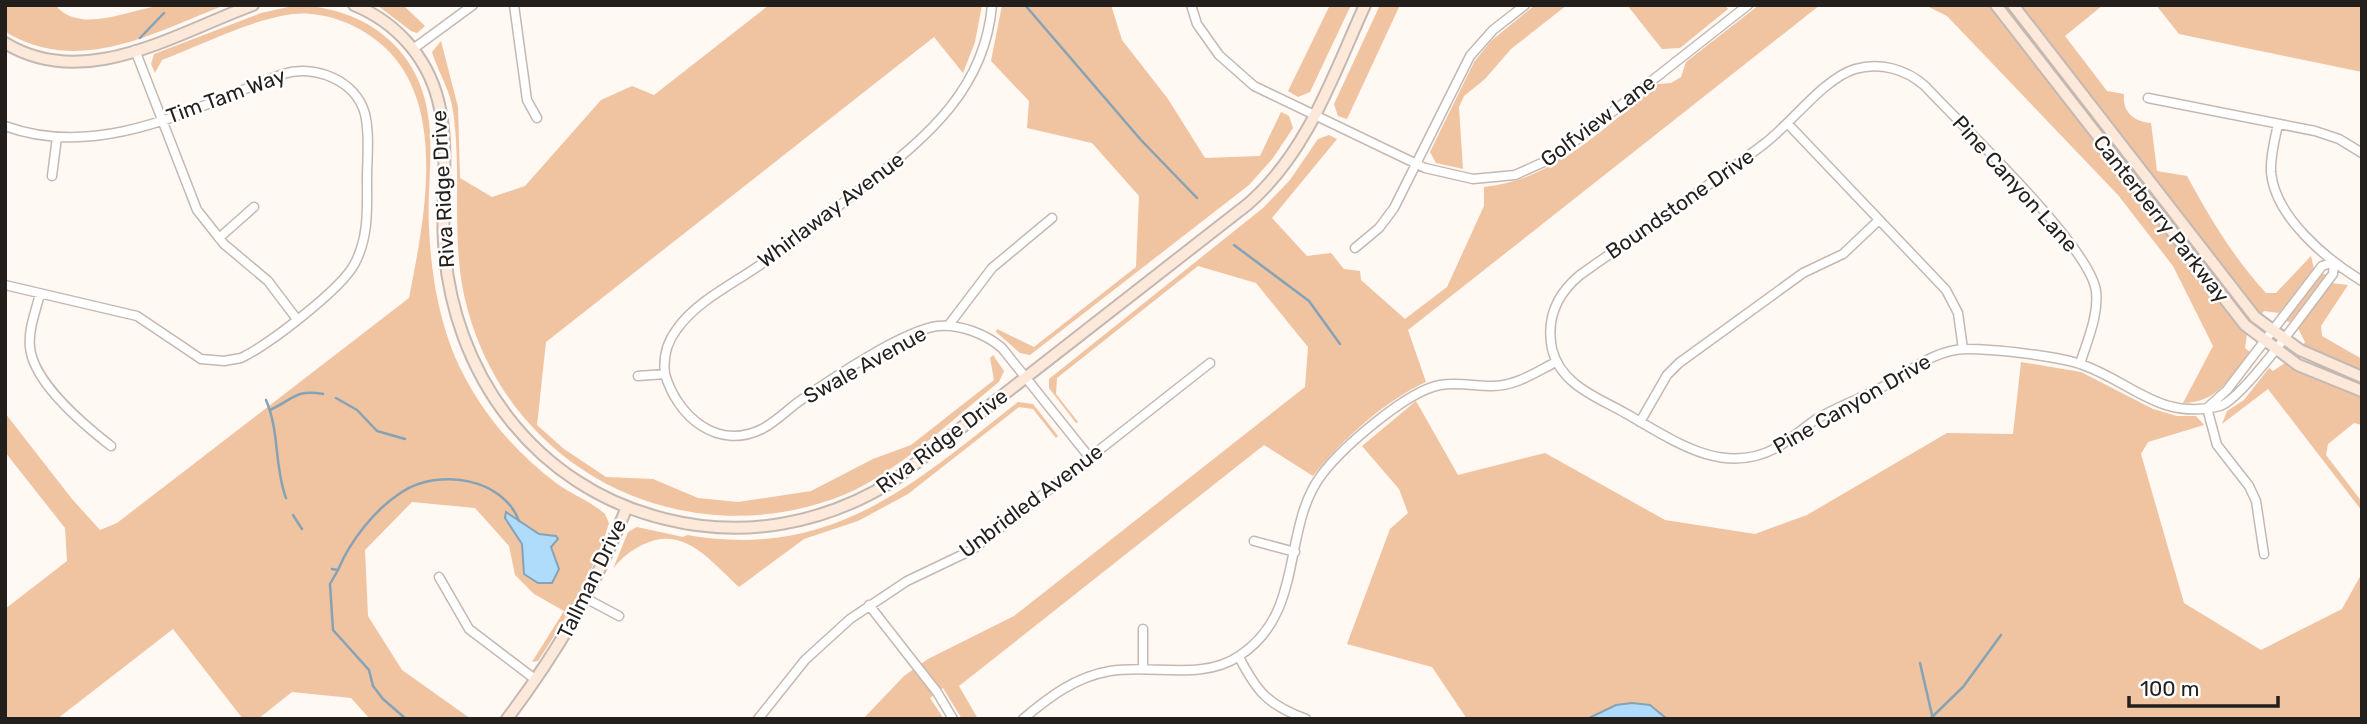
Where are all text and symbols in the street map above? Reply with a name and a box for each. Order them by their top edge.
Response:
street label: Tim Tam Way [163,62,289,129]
street label: Golfview Lane [1535,69,1660,172]
street label: Riva Ridge Drive [426,109,459,269]
street label: Pine Canyon Lane [1947,110,2083,257]
street label: Canterberry Parkway [2088,130,2235,308]
street label: Boundstone Drive [1601,143,1759,264]
street label: Whirlaway Avenue [753,147,909,273]
street label: Swale Avenue [799,321,930,409]
street label: Pine Canyon Drive [1768,348,1935,459]
street label: Riva Ridge Drive [871,383,1012,498]
street label: Unbridled Avenue [954,439,1107,563]
street label: Tallman Drive [552,515,631,643]
scale bar [2129,664,2278,708]
text: 100 m [2140,676,2199,701]

